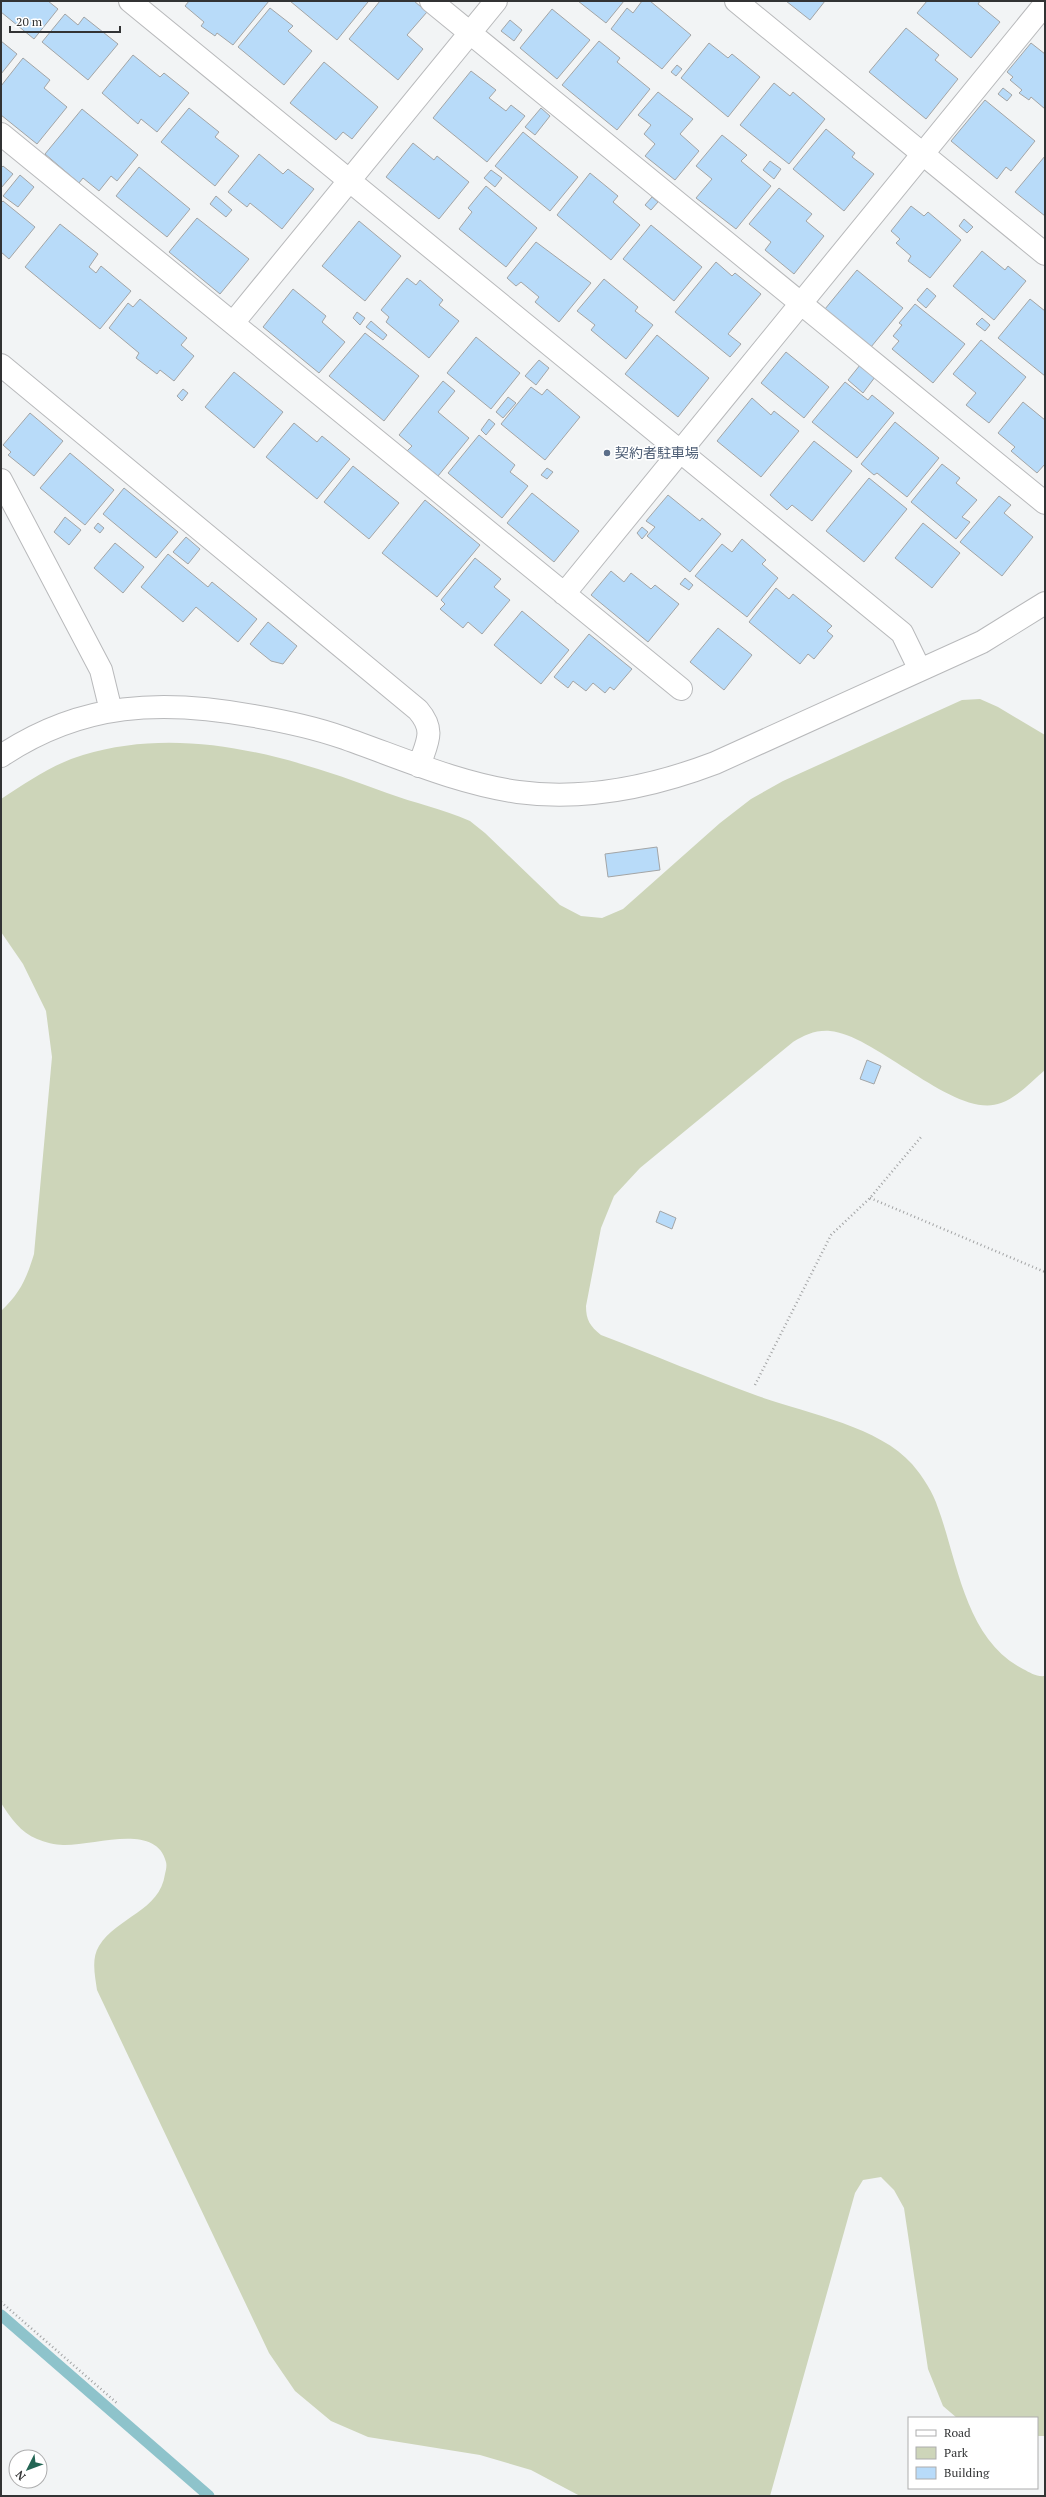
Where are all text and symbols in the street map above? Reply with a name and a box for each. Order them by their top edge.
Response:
scale bar [10,8,120,34]
text: 20 m [16,14,43,29]
place label: 契約者駐車場 [615,443,699,462]
marker: 契約者駐車場 [602,448,612,458]
legend [908,2417,1038,2489]
text: Road [944,2425,971,2440]
text: Park [944,2445,969,2460]
north arrow [8,2449,48,2489]
text: Building [944,2465,990,2480]
text: N [12,2467,29,2483]

